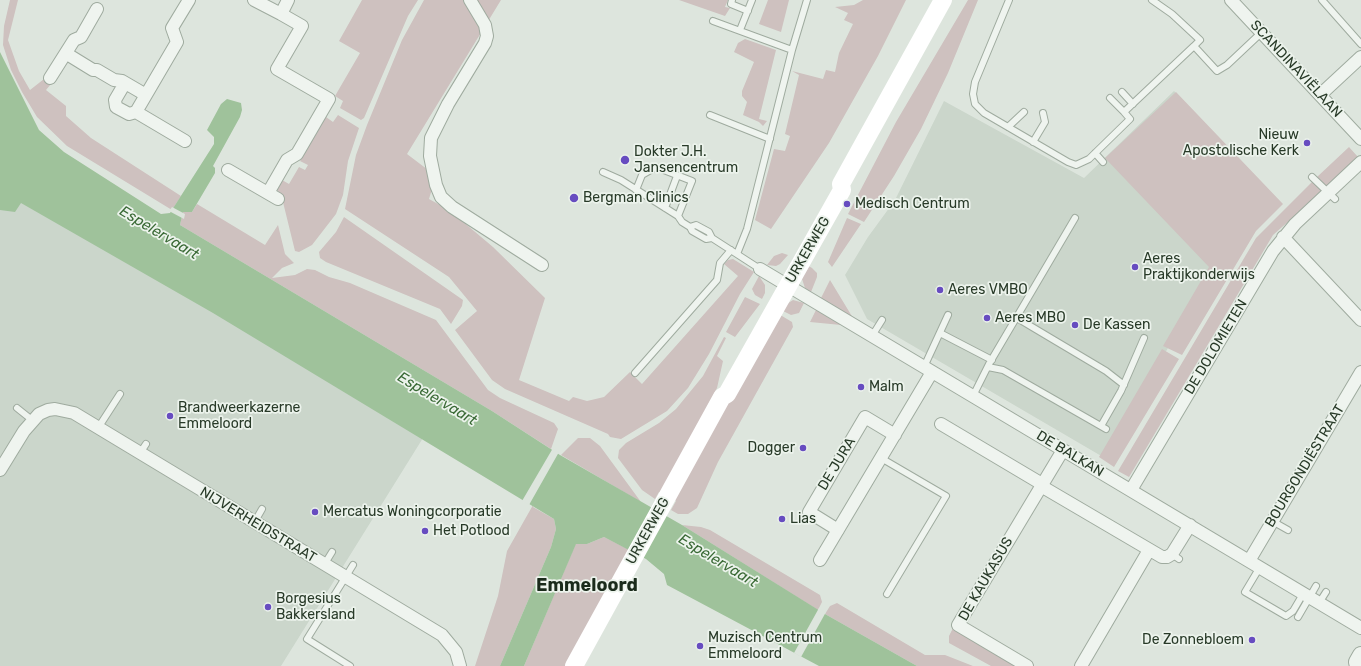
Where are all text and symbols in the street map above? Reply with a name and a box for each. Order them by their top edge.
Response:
street label: SCANDINAVIËLAAN [1247,17,1345,121]
place label: Nieuw Apostolische Kerk [1183,127,1299,160]
marker: Nieuw Apostolische Kerk [1302,138,1312,148]
place label: Dokter J.H. Jansencentrum [634,144,738,176]
marker: Dokter J.H. Jansencentrum [619,154,631,166]
place label: Bergman Clinics [583,190,689,206]
marker: Bergman Clinics [568,192,580,204]
place label: Medisch Centrum [855,196,970,212]
marker: Medisch Centrum [842,199,852,209]
water label: Espelervaart [116,202,202,264]
street label: URKERWEG [782,214,834,286]
place label: Aeres Praktijkonderwijs [1143,251,1255,284]
marker: Aeres Praktijkonderwijs [1130,262,1140,272]
place label: Aeres VMBO [948,282,1028,298]
marker: Aeres VMBO [935,285,945,295]
street label: DE DOLOMIETEN [1181,297,1251,397]
place label: Aeres MBO [995,310,1066,326]
marker: Aeres MBO [982,313,992,323]
place label: De Kassen [1083,317,1151,333]
marker: De Kassen [1070,320,1080,330]
water label: Espelervaart [394,368,480,430]
place label: Malm [869,379,904,395]
marker: Malm [856,382,866,392]
place label: Brandweerkazerne Emmeloord [178,400,300,432]
street label: BOURGONDIËSTRAAT [1262,402,1348,530]
marker: Brandweerkazerne Emmeloord [165,411,175,421]
street label: DE BALKAN [1033,427,1107,481]
street label: DE JURA [815,434,859,494]
place label: Dogger [747,440,795,456]
marker: Dogger [798,443,808,453]
street label: NIJVERHEIDSTRAAT [197,484,319,566]
street label: URKERWEG [623,495,673,567]
place label: Mercatus Woningcorporatie [323,504,502,520]
marker: Mercatus Woningcorporatie [310,507,320,517]
place label: Lias [790,511,816,527]
marker: Lias [777,514,787,524]
place label: Het Potlood [433,523,510,539]
marker: Het Potlood [420,526,430,536]
water label: Espelervaart [675,530,761,592]
street label: DE KAUKASUS [955,534,1017,624]
district label: Emmeloord [536,575,638,597]
place label: Borgesius Bakkersland [276,591,355,624]
marker: Borgesius Bakkersland [263,602,273,612]
place label: Muzisch Centrum Emmeloord [708,630,822,662]
place label: De Zonnebloem [1142,632,1244,648]
marker: De Zonnebloem [1247,635,1257,645]
marker: Muzisch Centrum Emmeloord [695,641,705,651]

